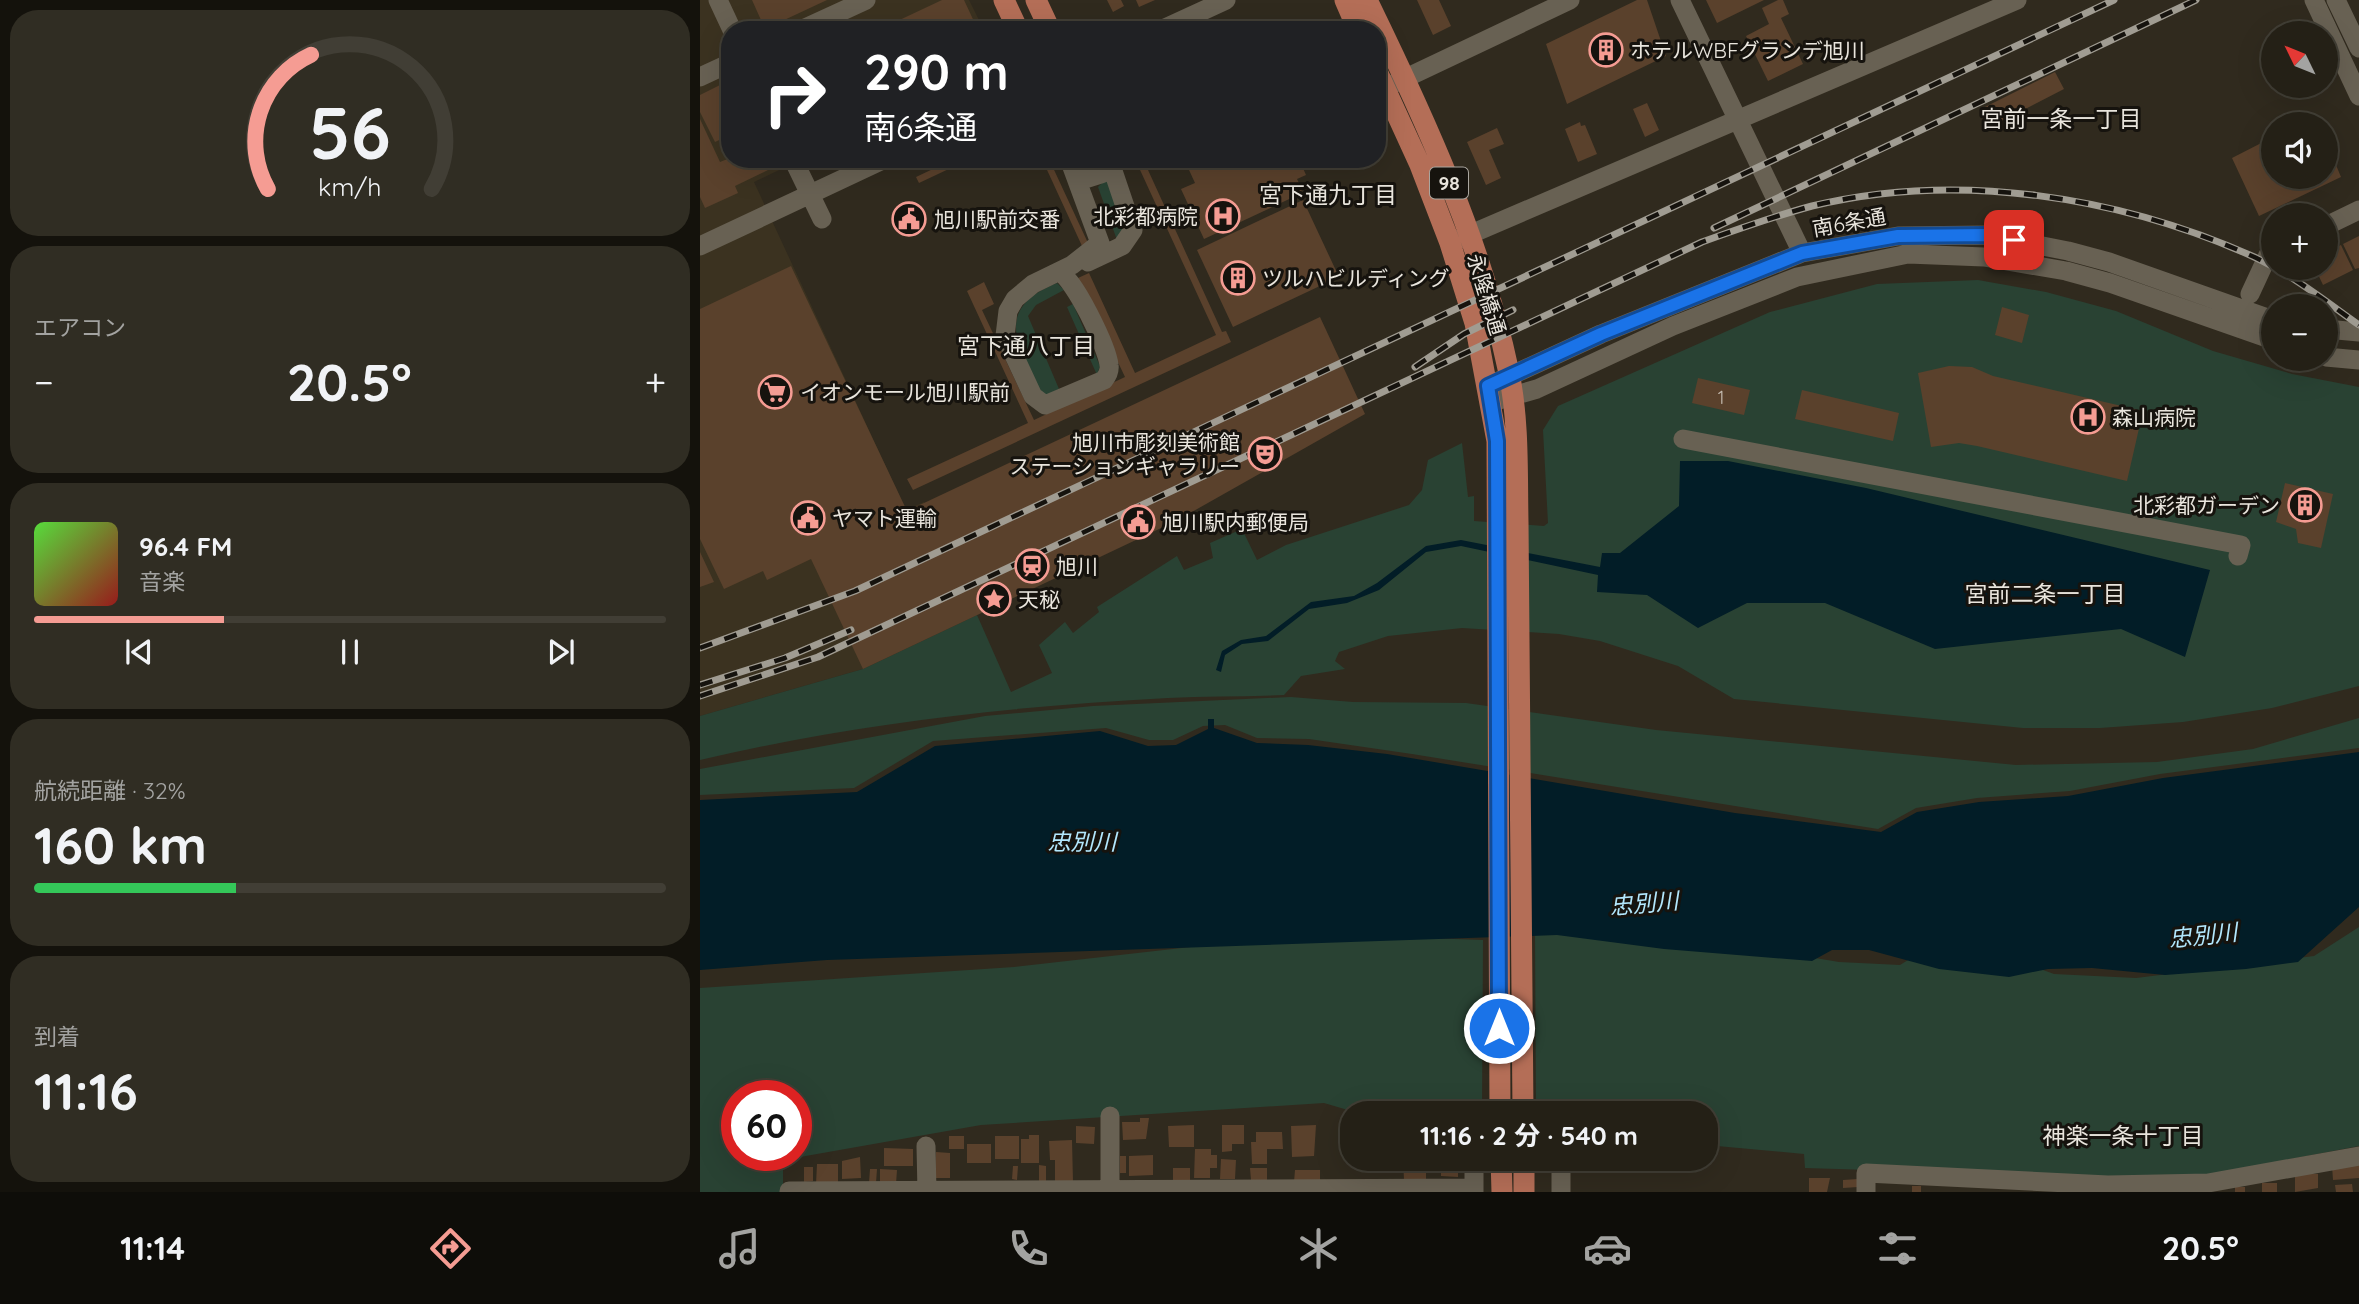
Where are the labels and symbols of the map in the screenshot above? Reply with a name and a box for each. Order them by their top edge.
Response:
north arrow [2261,21,2338,98]
building icon: ホテルWBFグランデ旭川 [1587,31,1625,69]
place label: ホテルWBFグランデ旭川 [1630,37,1865,63]
district label: 宮前一条一丁目 [1981,104,2142,133]
road number: 98 [1430,168,1468,198]
district label: 宮下通九丁目 [1259,180,1397,209]
hospital icon: 北彩都病院 [1204,197,1242,235]
public building icon: 旭川駅前交番 [890,200,928,238]
place label: 北彩都病院 [1093,203,1198,229]
street label: 南6条通 [1810,203,1888,241]
place label: 旭川駅前交番 [934,206,1060,232]
pin [1984,210,2044,270]
street label: 永隆橋通 [1462,250,1512,338]
building icon: ツルハビルディング [1219,259,1257,297]
place label: ツルハビルディング [1262,265,1450,291]
district label: 宮下通八丁目 [957,331,1095,360]
supermarket icon: イオンモール旭川駅前 [756,373,794,411]
place label: イオンモール旭川駅前 [800,379,1010,405]
house number: 1 [1718,386,1724,409]
hospital icon: 森山病院 [2069,398,2107,436]
place label: 森山病院 [2112,404,2196,430]
place label: 旭川市彫刻美術館 ステーションギャラリー [1009,429,1240,479]
theatre icon: 旭川市彫刻美術館 ステーションギャラリー [1246,435,1284,473]
building icon: 北彩都ガーデン [2286,486,2324,524]
place label: 北彩都ガーデン [2133,492,2280,518]
public building icon: ヤマト運輸 [789,499,827,537]
public building icon: 旭川駅内郵便局 [1119,503,1157,541]
place label: ヤマト運輸 [832,505,937,531]
place label: 旭川駅内郵便局 [1162,509,1309,535]
station icon: 旭川 [1013,547,1051,585]
place label: 旭川 [1056,553,1098,579]
district label: 宮前二条一丁目 [1965,579,2126,608]
place icon: 天秘 [975,580,1013,618]
place label: 天秘 [1018,586,1060,612]
water label: 忠別川 [1048,827,1120,856]
water label: 忠別川 [1608,885,1683,920]
water label: 忠別川 [2167,917,2242,953]
position arrow [1462,991,1536,1065]
speed limit sign: 60 [721,1080,812,1171]
district label: 神楽一条十丁目 [2043,1121,2204,1150]

